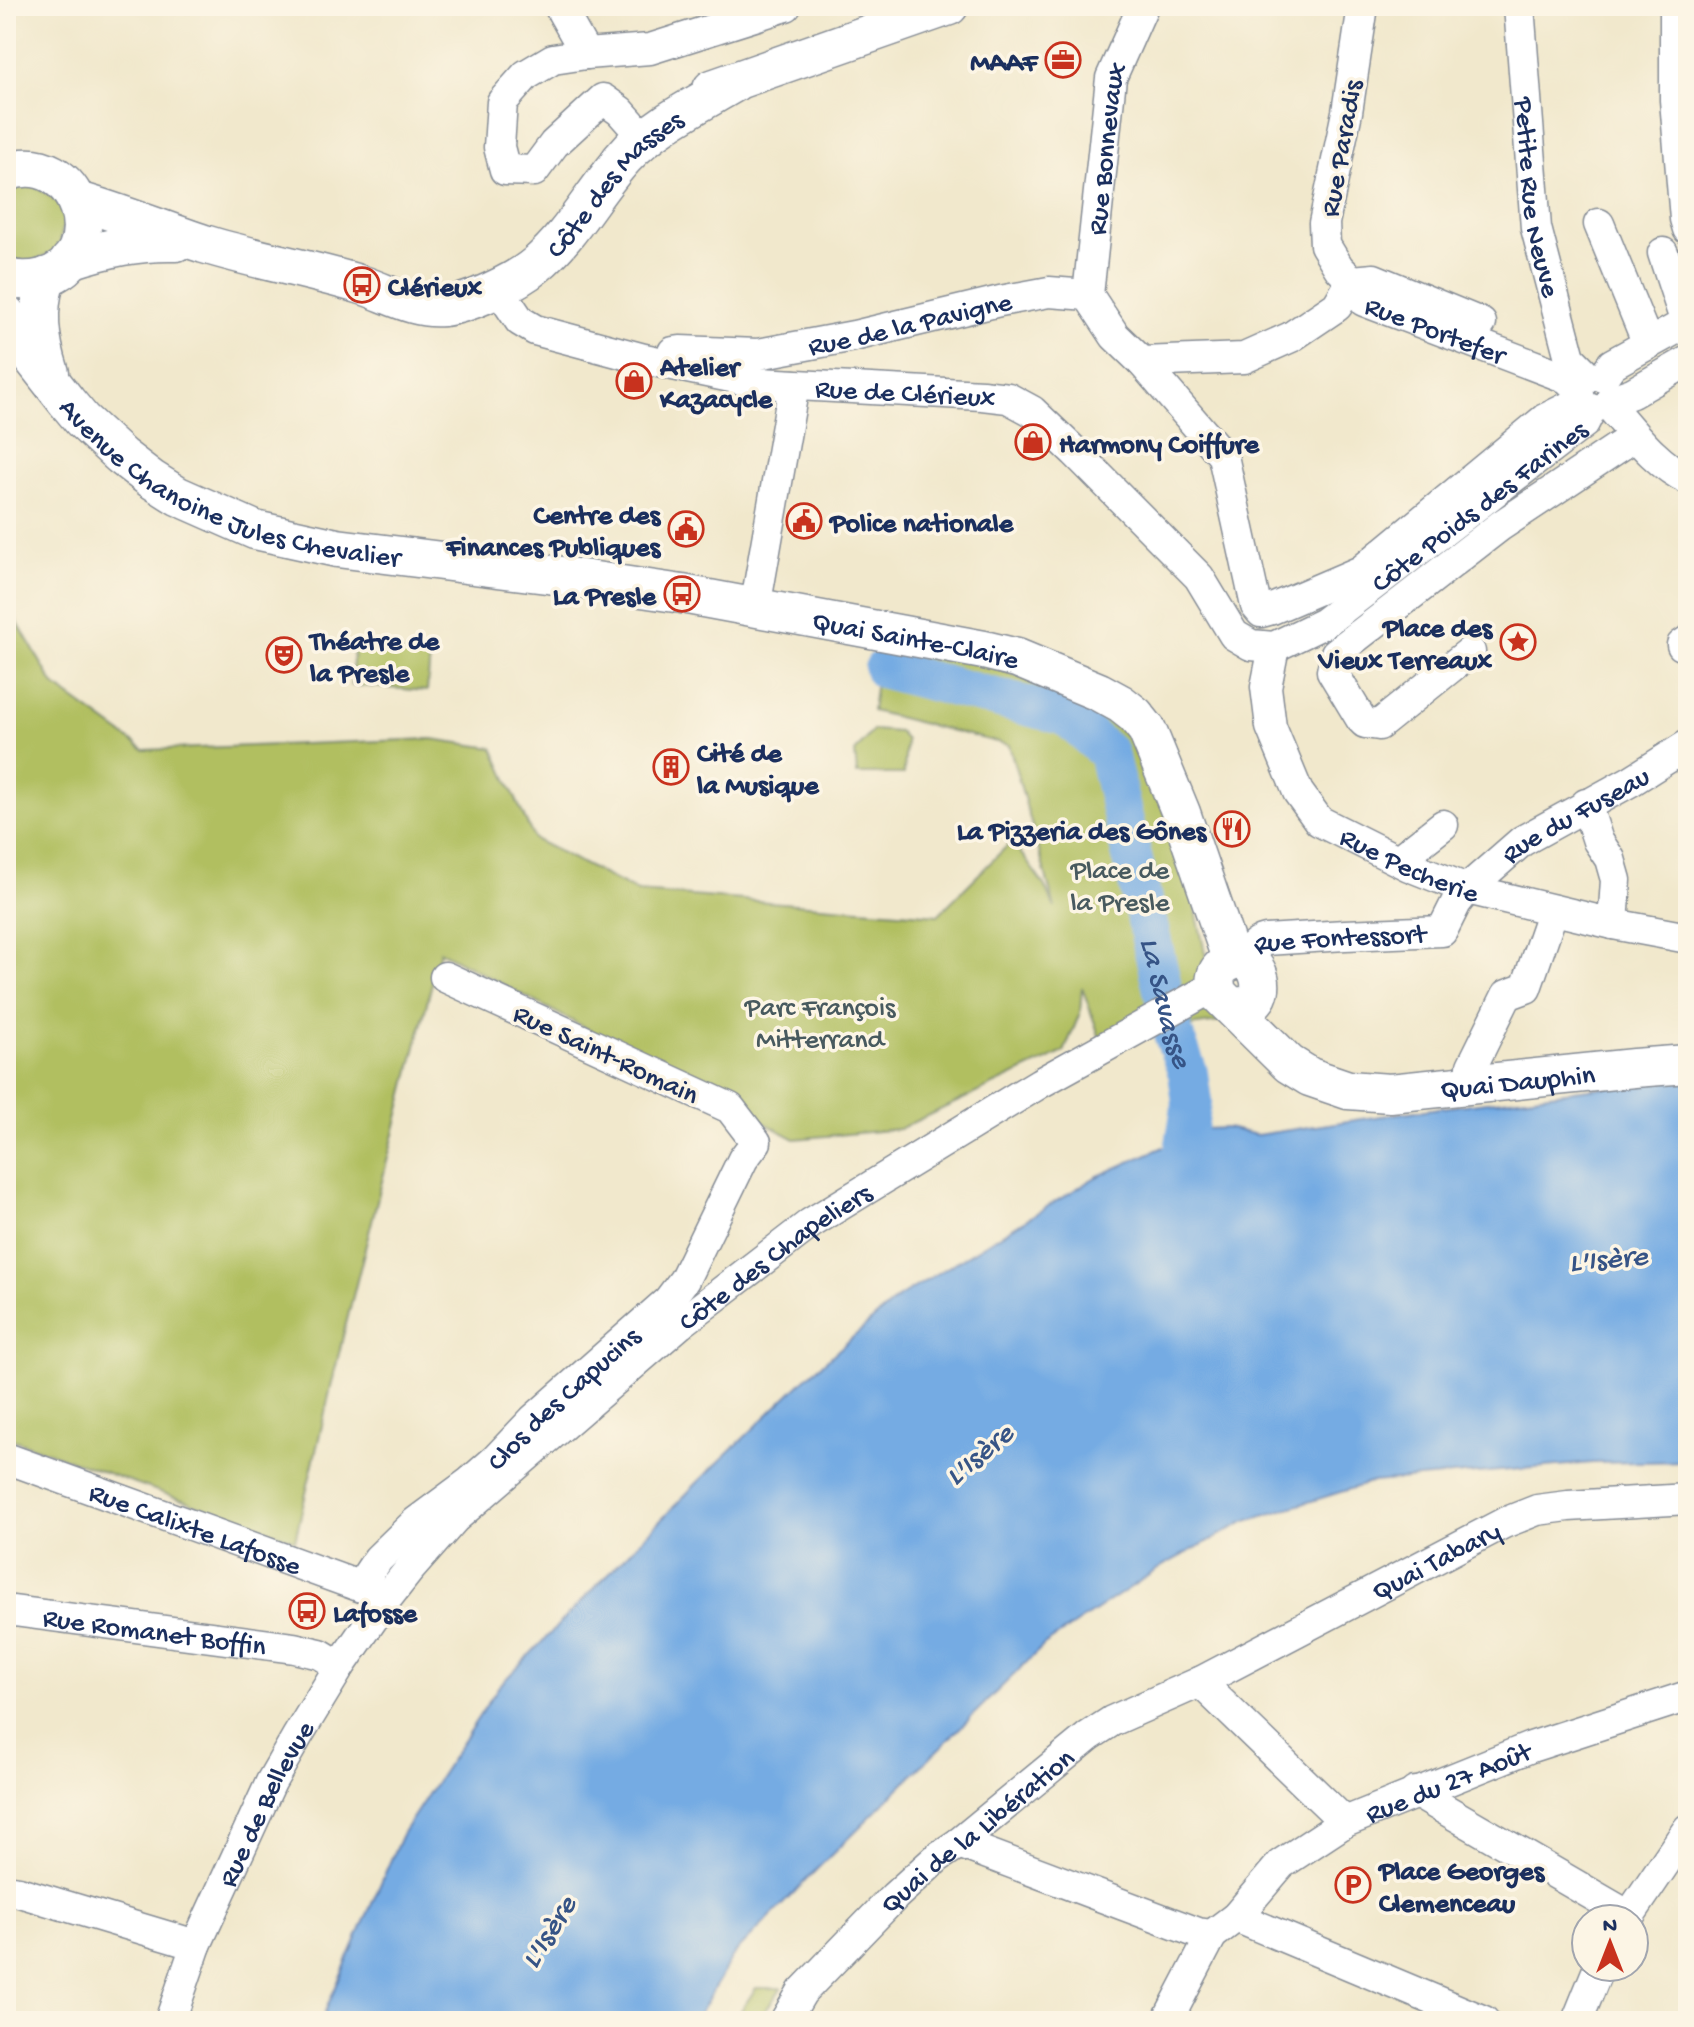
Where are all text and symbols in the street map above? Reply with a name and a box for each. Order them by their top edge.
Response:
office icon: MAAF [1044,41,1082,79]
place label: MAAF [970,48,1040,81]
street label: Rue Bonnevaux [1082,57,1137,237]
street label: Rue Paradis [1315,77,1372,220]
street label: Petite Rue Neuve [1505,95,1565,302]
street label: Côte des Masses [541,104,691,267]
bus stop icon: Clérieux [343,266,381,304]
place label: Clérieux [388,273,482,306]
street label: Rue de la Pavigne [806,287,1015,365]
street label: Rue Portefer [1359,291,1511,375]
place label: Atelier Kazacycle [659,353,774,418]
shop icon: Atelier Kazacycle [615,362,653,400]
street label: Rue de Clérieux [814,374,997,417]
street label: Avenue Chanoine Jules Chevalier [50,393,404,577]
street label: Côte Poids des Farines [1366,414,1596,601]
shop icon: Harmony Coiffure [1014,423,1052,461]
place label: Harmony Coiffure [1059,430,1261,463]
place label: Centre des Finances Publiques [445,501,662,566]
public building icon: Police nationale [785,502,823,540]
place label: Police nationale [828,509,1015,542]
public building icon: Centre des Finances Publiques [667,510,705,548]
bus stop icon: La Presle [663,575,701,613]
place label: La Presle [553,582,658,615]
street label: Quai Sainte-Claire [809,606,1022,679]
place label: Place des Vieux Terreaux [1317,614,1494,679]
place icon: Place des Vieux Terreaux [1499,623,1537,661]
place label: Théatre de la Presle [308,627,441,692]
theatre icon: Théatre de la Presle [265,636,303,674]
place label: Cité de la Musique [696,739,820,804]
building icon: Cité de la Musique [652,748,690,786]
street label: Rue du Fuseau [1496,761,1657,873]
restaurant icon: La Pizzeria des Gônes [1213,810,1251,848]
place label: La Pizzeria des Gônes [957,817,1208,850]
street label: Rue Pecherie [1333,822,1482,912]
park label: Place de la Presle [1070,856,1170,921]
street label: Rue Fontessort [1248,920,1429,964]
water label: La Savasse [1129,935,1198,1075]
park label: Parc François Mitterrand [744,993,896,1058]
street label: Rue Saint-Romain [507,999,704,1114]
street label: Quai Dauphin [1439,1060,1598,1109]
street label: Côte des Chapeliers [673,1178,879,1340]
water label: L'Isère [1568,1240,1650,1282]
street label: Clos des Capucins [482,1321,649,1479]
water label: L'Isère [940,1417,1023,1495]
street label: Rue Calixte Lafosse [84,1478,305,1585]
street label: Quai Tabary [1367,1516,1507,1610]
bus stop icon: Lafosse [288,1592,326,1630]
place label: Lafosse [333,1599,419,1632]
street label: Rue Romanet Boffin [41,1603,268,1665]
street label: Rue de Bellevue [213,1715,324,1893]
street label: Rue du 27 Août [1361,1736,1539,1833]
street label: Quai de la Libération [875,1743,1083,1922]
place label: Place Georges Clemenceau [1377,1857,1546,1922]
parking icon: Place Georges Clemenceau [1334,1866,1372,1904]
water label: L'Isère [515,1890,587,1976]
north arrow [1570,1903,1650,1983]
text: N [1603,1914,1617,1940]

